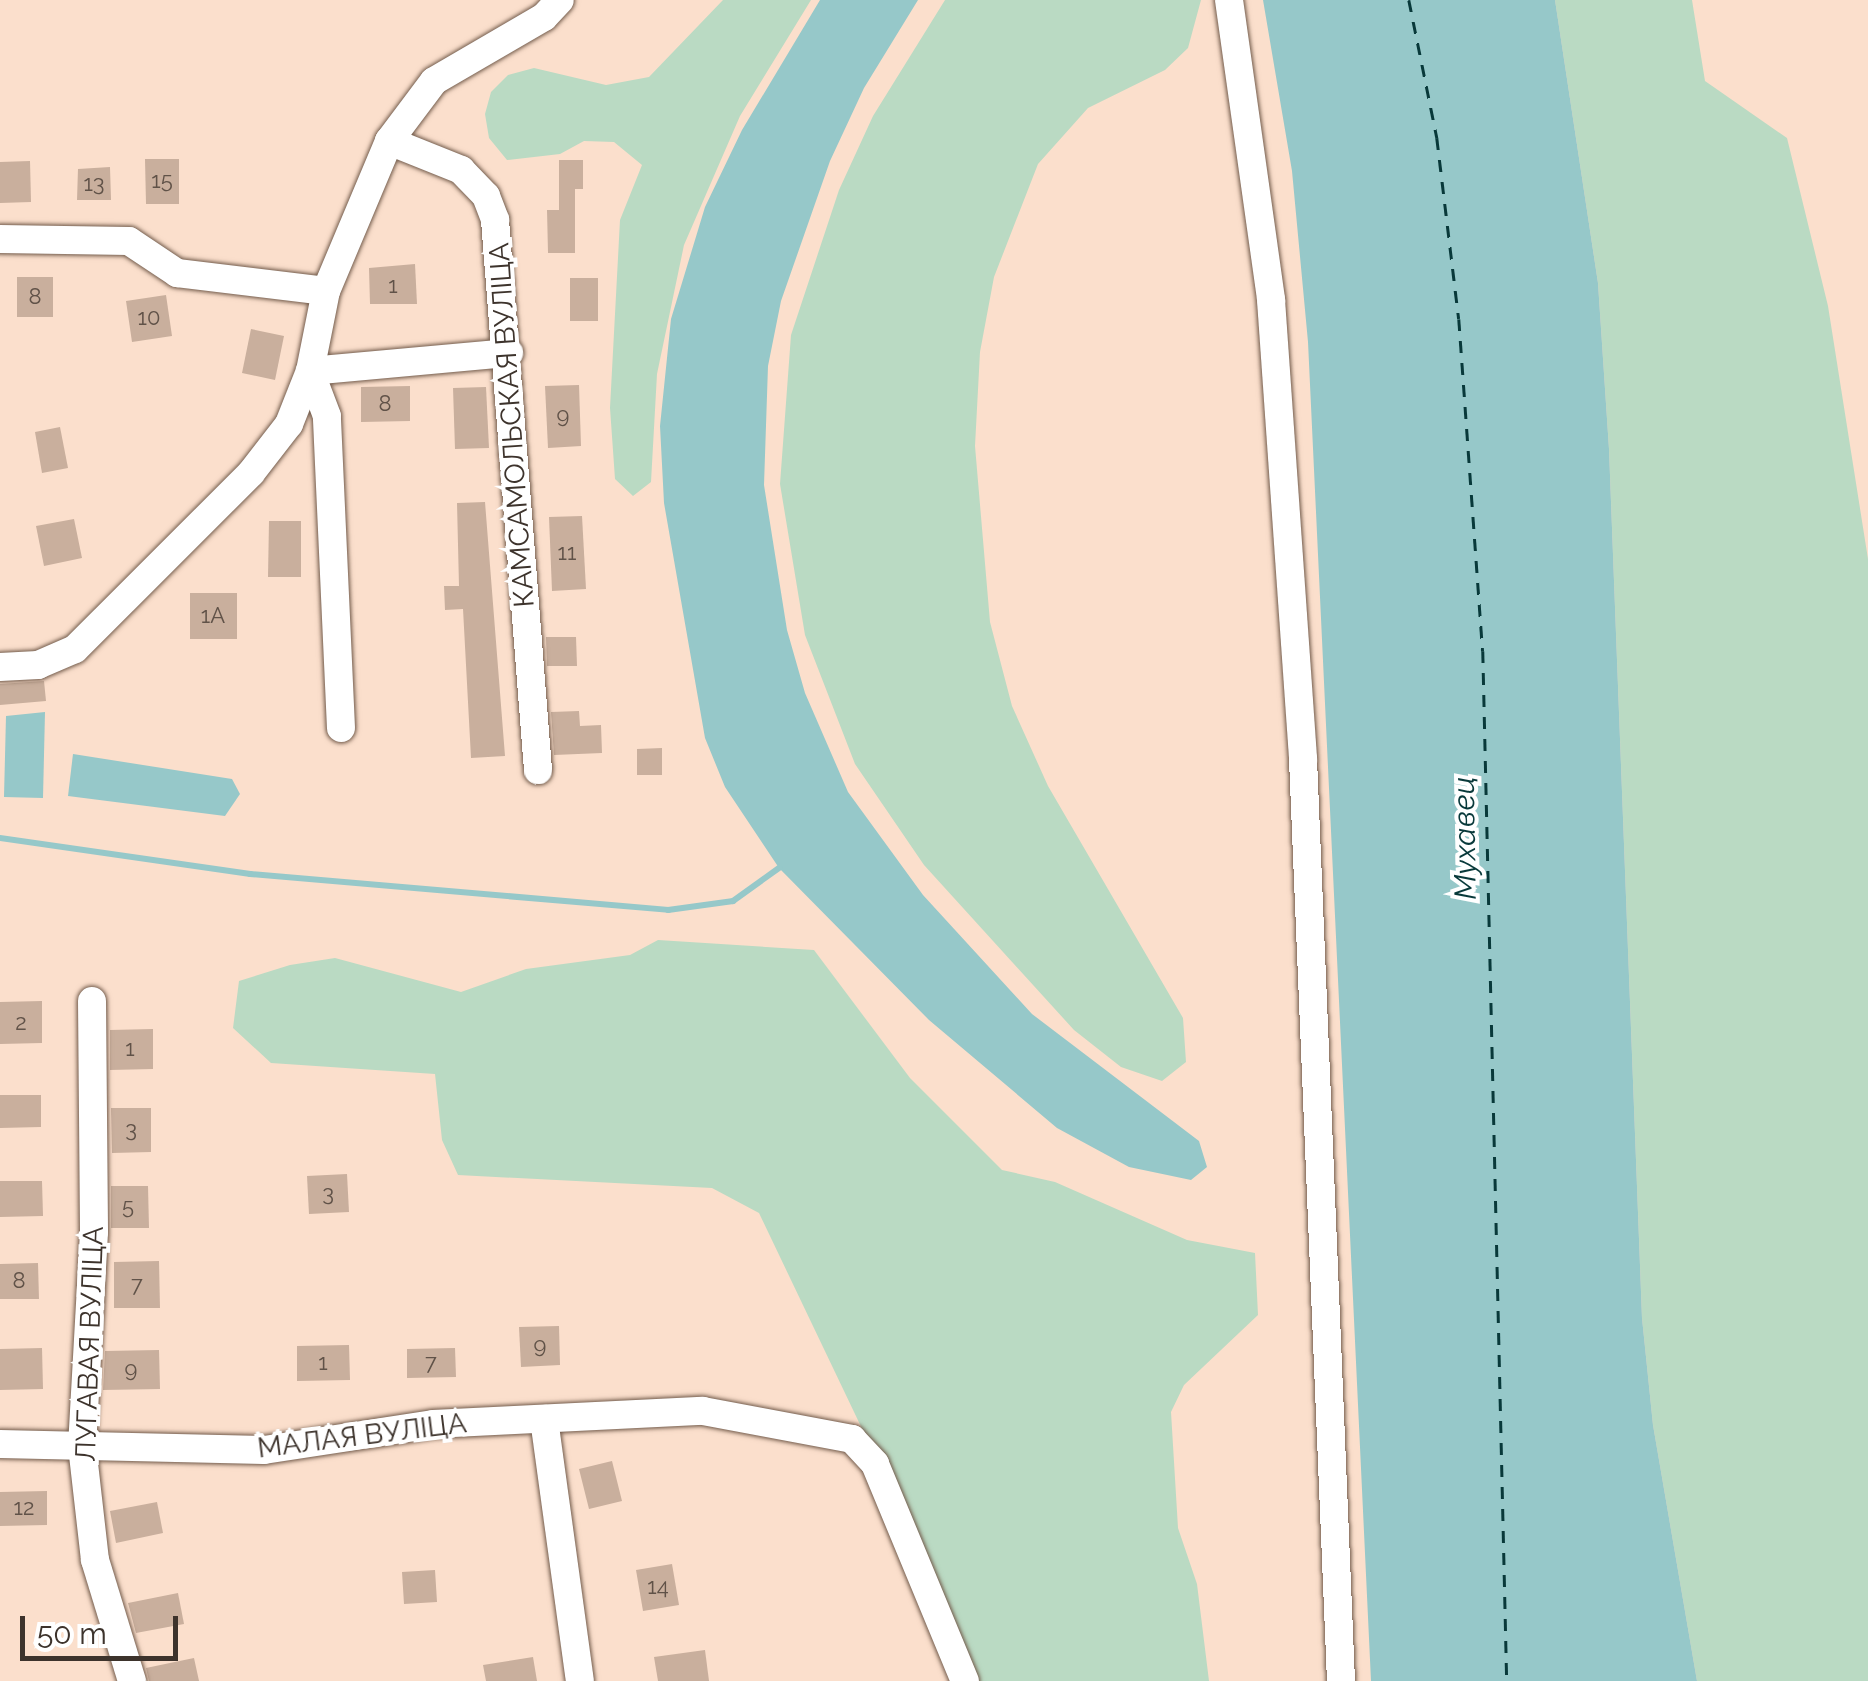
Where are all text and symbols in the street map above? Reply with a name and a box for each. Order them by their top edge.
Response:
house number: 15 [151,168,173,194]
house number: 13 [83,171,105,197]
street label: КАМСАМОЛЬСКАЯ ВУЛІЦА [482,241,542,609]
house number: 1 [388,273,398,299]
house number: 8 [28,284,42,310]
house number: 10 [138,305,160,331]
house number: 8 [378,391,392,417]
house number: 9 [557,403,569,429]
house number: 11 [558,540,576,566]
house number: 1А [201,603,225,629]
water label: Мухавец [1446,776,1484,900]
house number: 2 [15,1010,27,1036]
house number: 1 [125,1036,135,1062]
house number: 3 [125,1117,137,1143]
house number: 3 [322,1181,334,1207]
house number: 5 [122,1194,134,1220]
street label: ЛУГАВАЯ ВУЛІЦА [69,1226,111,1462]
house number: 8 [12,1268,26,1294]
house number: 7 [131,1272,143,1298]
house number: 9 [534,1333,546,1359]
house number: 1 [318,1350,328,1376]
house number: 7 [425,1350,437,1376]
house number: 9 [125,1357,137,1383]
street label: МАЛАЯ ВУЛІЦА [256,1407,468,1465]
house number: 12 [14,1495,34,1521]
house number: 14 [647,1574,669,1600]
scale bar [25,1596,182,1658]
text: 50 m [37,1616,107,1651]

